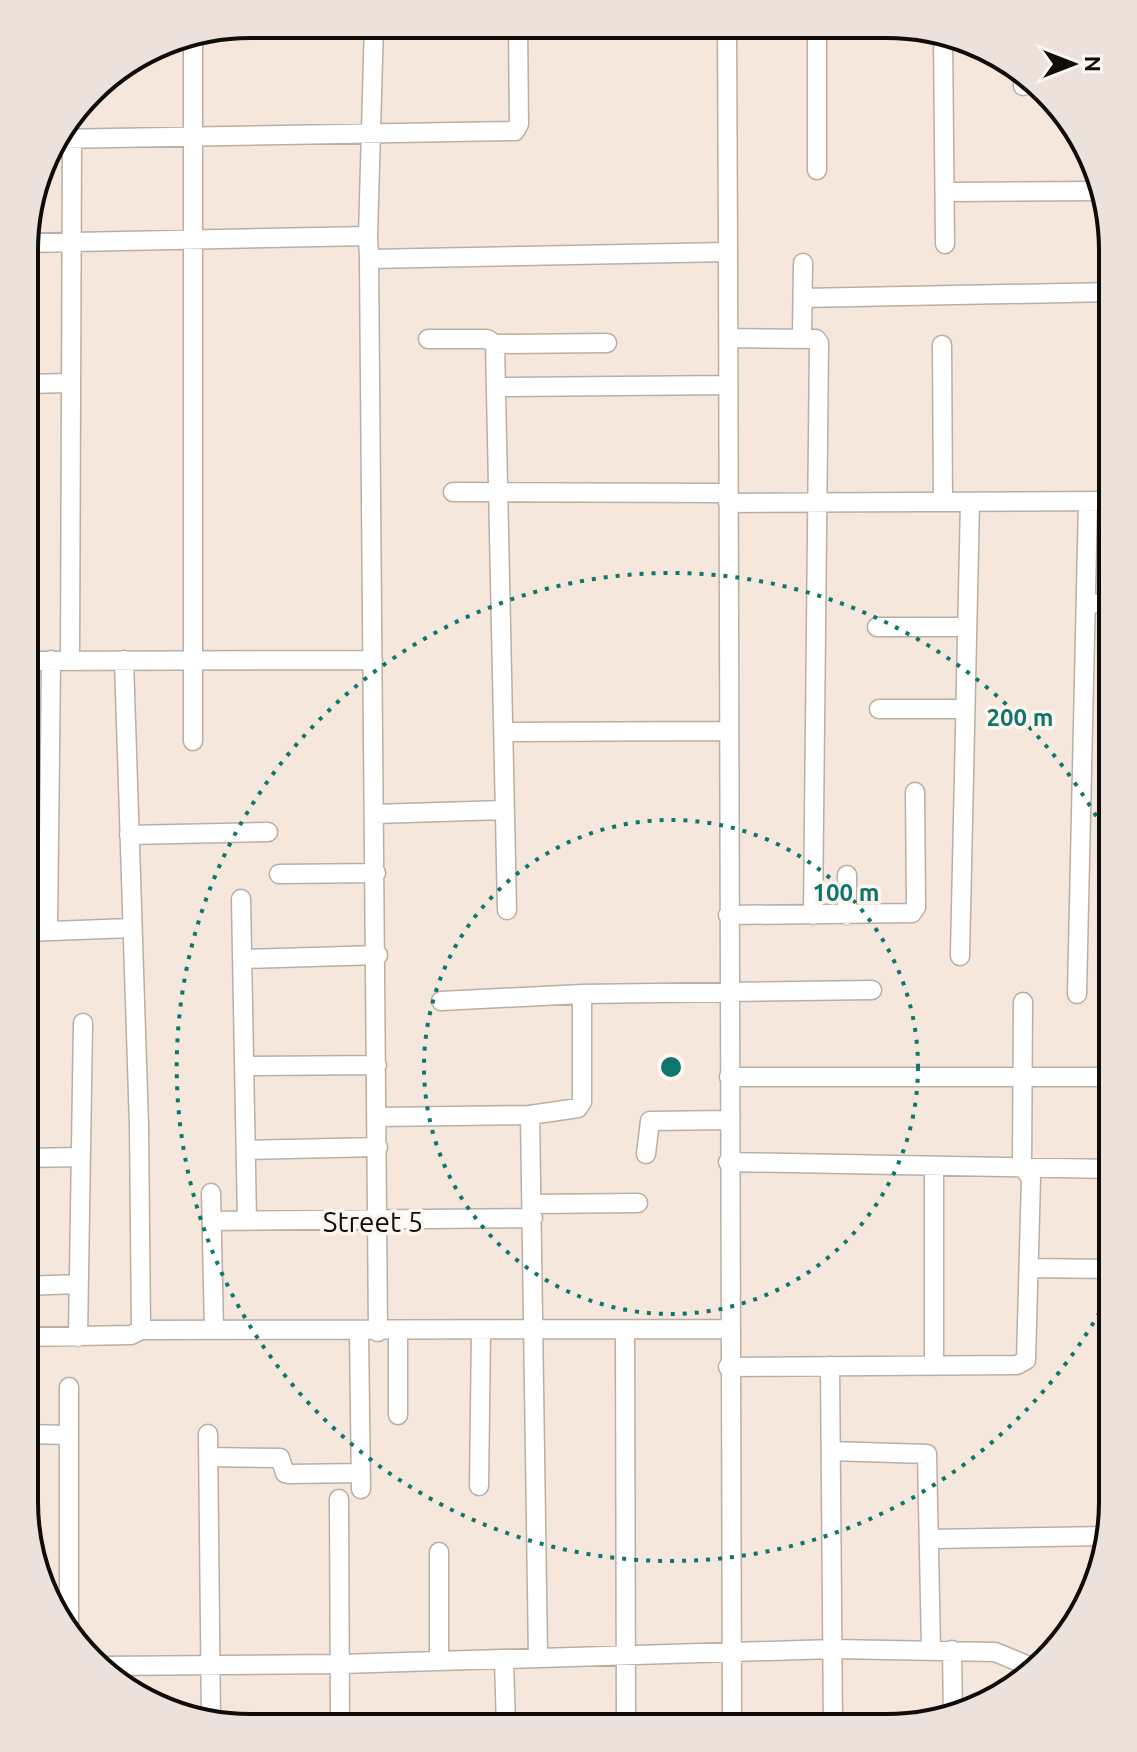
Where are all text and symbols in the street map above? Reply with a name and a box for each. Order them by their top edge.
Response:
north arrow [1033,24,1113,104]
text: N [1081,56,1106,72]
text: 200 m [987,704,1053,731]
text: 100 m [813,879,879,906]
centre of rings [657,1053,685,1081]
street label: Street 5 [323,1206,423,1237]

